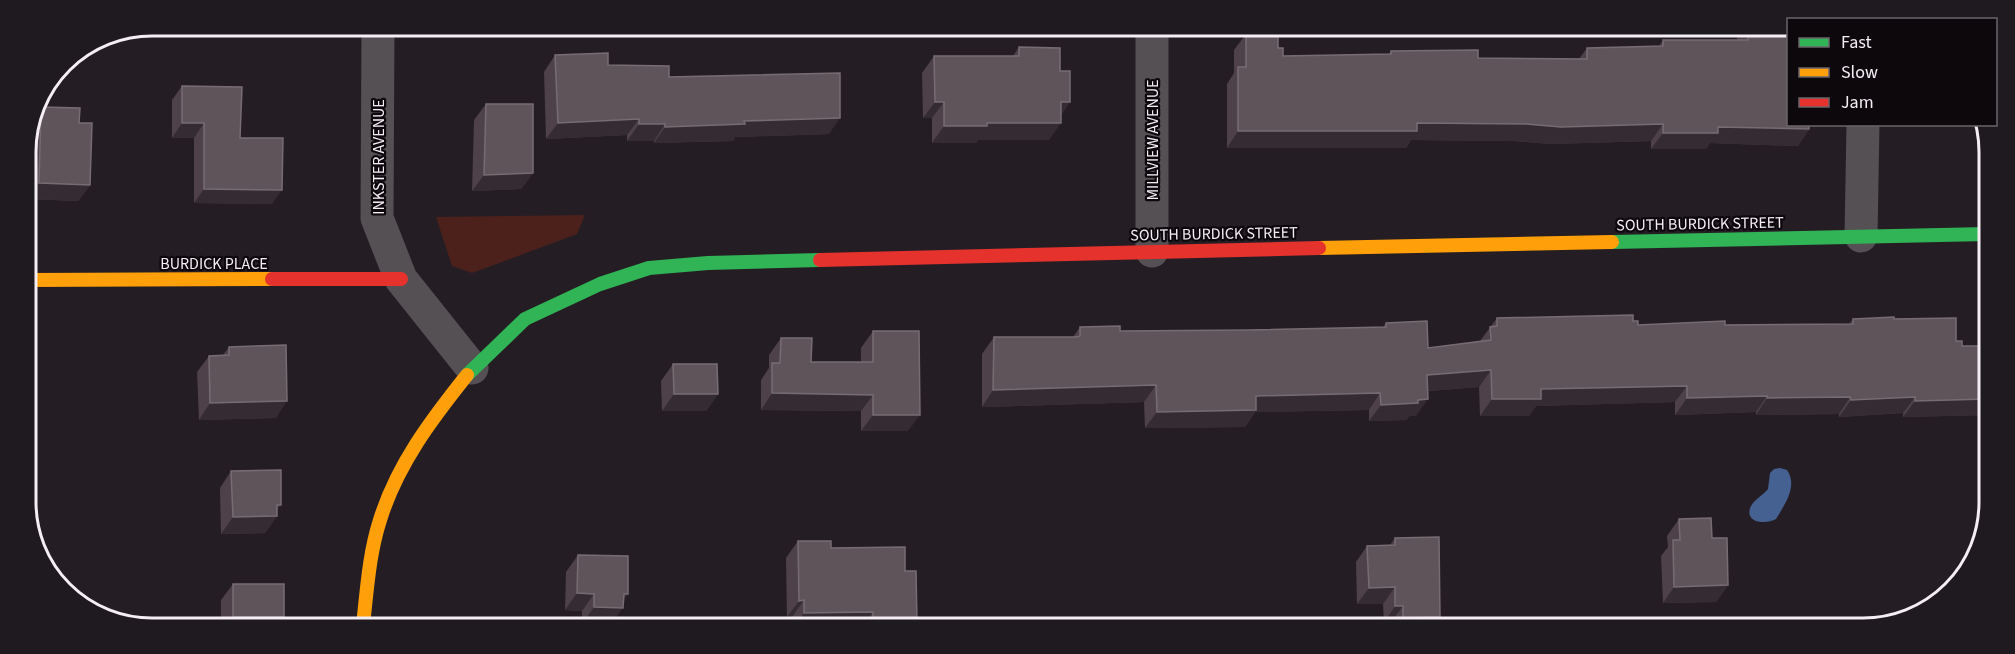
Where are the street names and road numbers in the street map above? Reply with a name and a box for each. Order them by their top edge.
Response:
street label: MILLVIEW AVENUE [1142,79,1164,201]
street label: INKSTER AVENUE [368,99,390,215]
street label: SOUTH BURDICK STREET [1616,212,1784,236]
street label: SOUTH BURDICK STREET [1130,222,1298,246]
street label: BURDICK PLACE [160,253,268,275]

